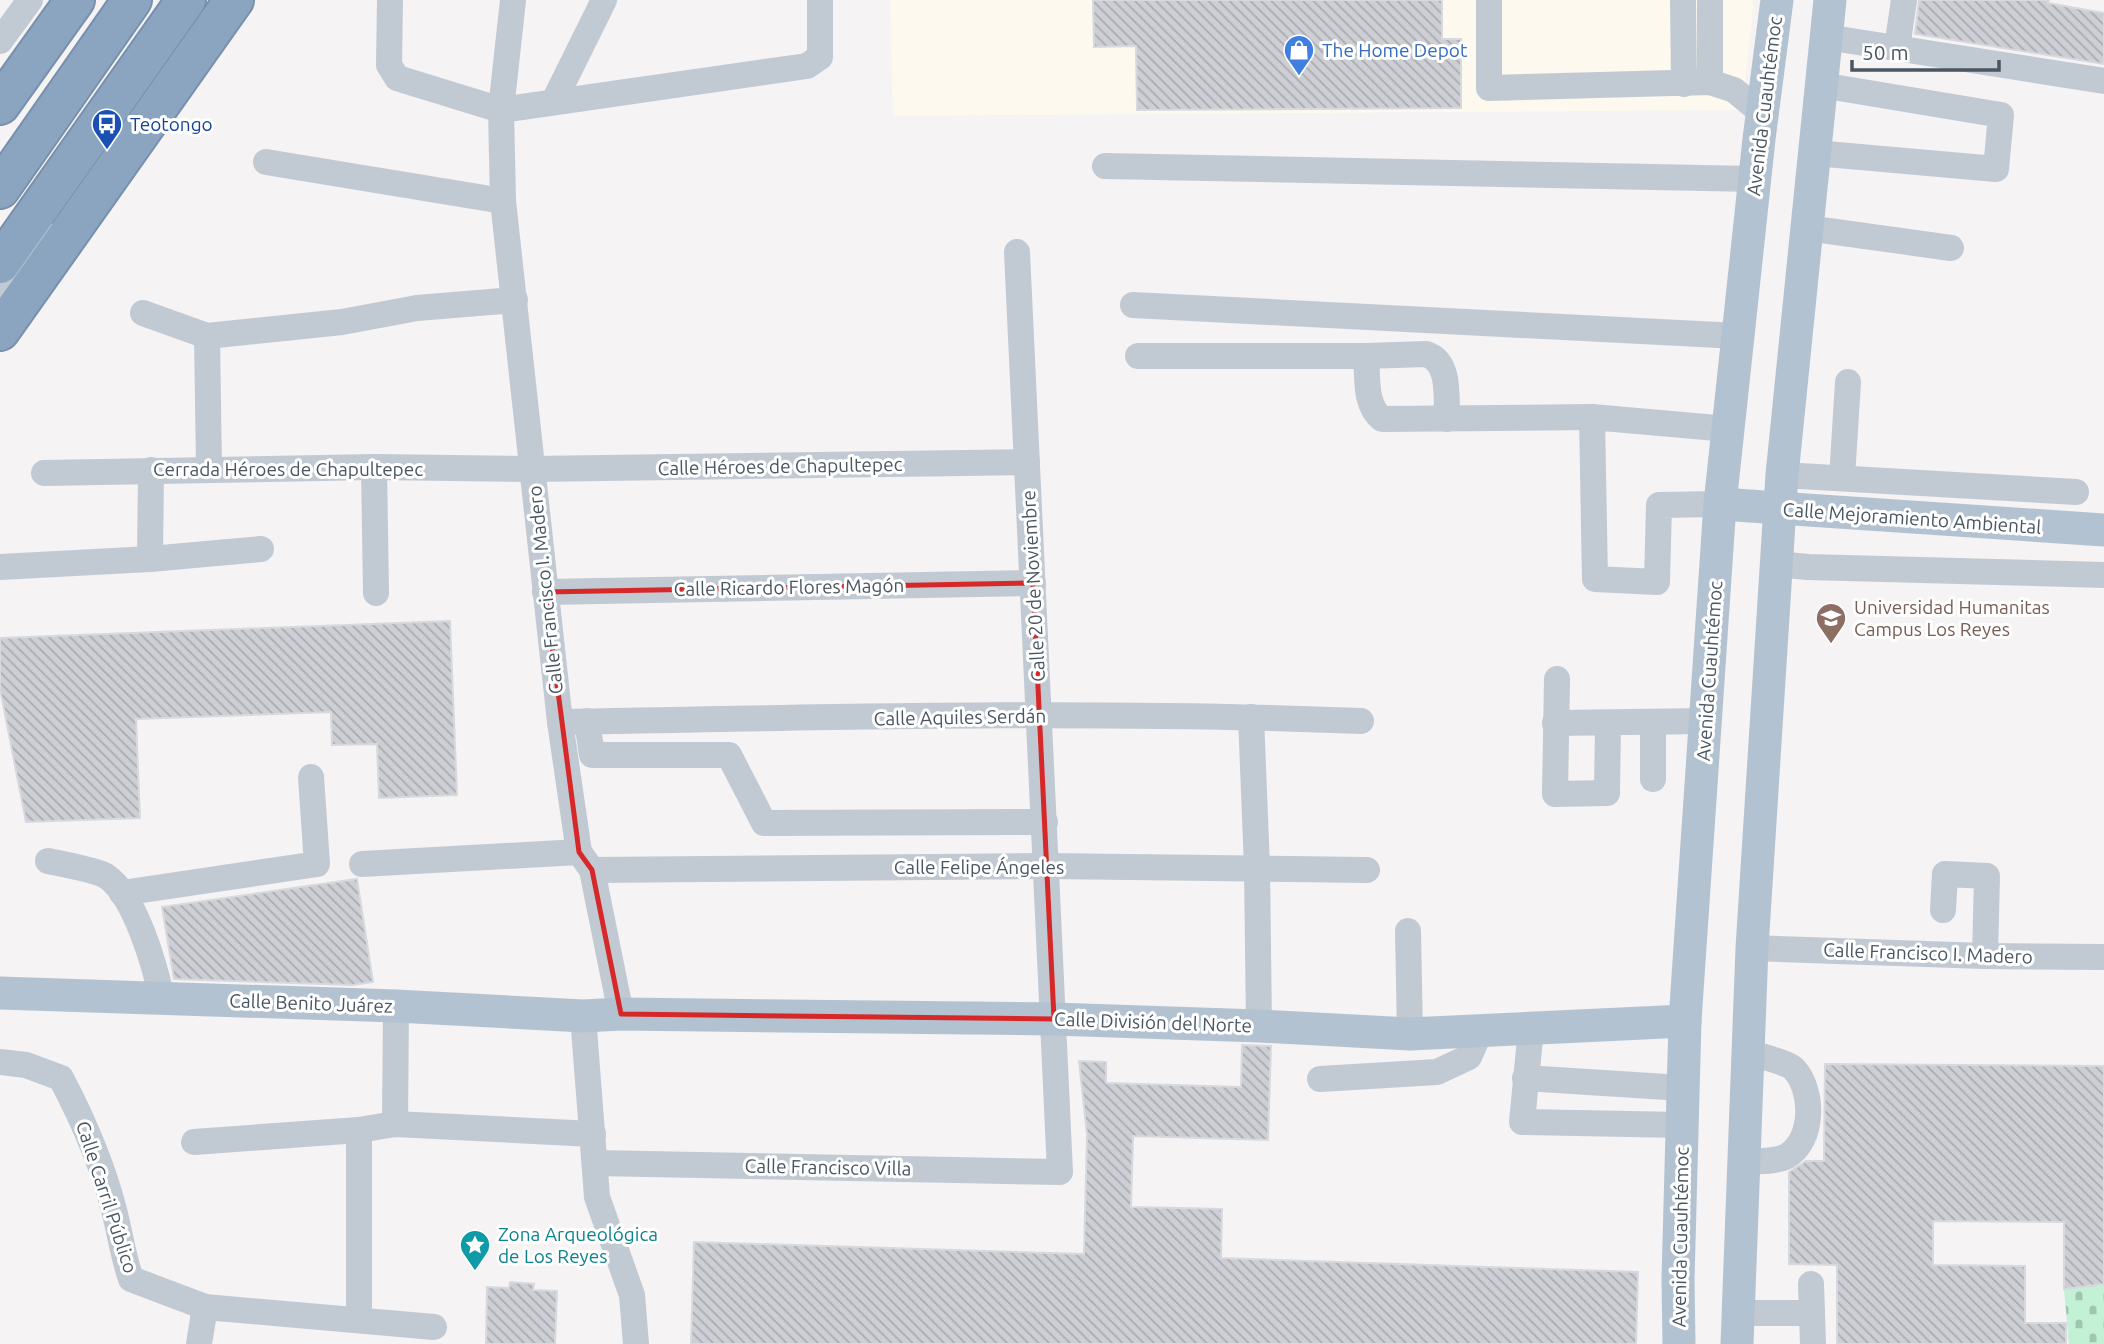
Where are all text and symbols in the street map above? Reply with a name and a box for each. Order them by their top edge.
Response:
street label: Avenida Cuauhtémoc [1742,15,1786,197]
scale bar [1852,28,1999,72]
shop icon: The Home Depot [1282,33,1316,77]
place label: The Home Depot [1322,39,1468,61]
text: 50 m [1862,40,1909,64]
bus stop icon: Teotongo [90,107,124,151]
place label: Teotongo [130,113,213,135]
street label: Calle Héroes de Chapultepec [657,453,903,479]
street label: Cerrada Héroes de Chapultepec [153,458,423,480]
street label: Calle Francisco I. Madero [523,485,567,695]
street label: Calle 20 de Noviembre [1017,489,1049,683]
street label: Calle Mejoramiento Ambiental [1782,498,2042,538]
street label: Calle Ricardo Flores Magón [674,574,904,600]
street label: Avenida Cuauhtémoc [1692,580,1726,762]
place label: Universidad Humanitas Campus Los Reyes [1854,596,2050,640]
school or university icon: Universidad Humanitas Campus Los Reyes [1814,601,1848,645]
street label: Calle Aquiles Serdán [874,704,1046,730]
street label: Calle Felipe Ángeles [894,856,1064,878]
street label: Calle Francisco I. Madero [1823,938,2033,968]
street label: Calle Benito Juárez [229,989,393,1017]
street label: Calle División del Norte [1054,1008,1252,1036]
street label: Calle Carril Público [72,1118,142,1276]
street label: Avenida Cuauhtémoc [1667,1146,1693,1327]
street label: Calle Francisco Villa [744,1155,912,1179]
place label: Zona Arqueológica de Los Reyes [498,1223,658,1267]
place icon: Zona Arqueológica de Los Reyes [458,1228,492,1272]

